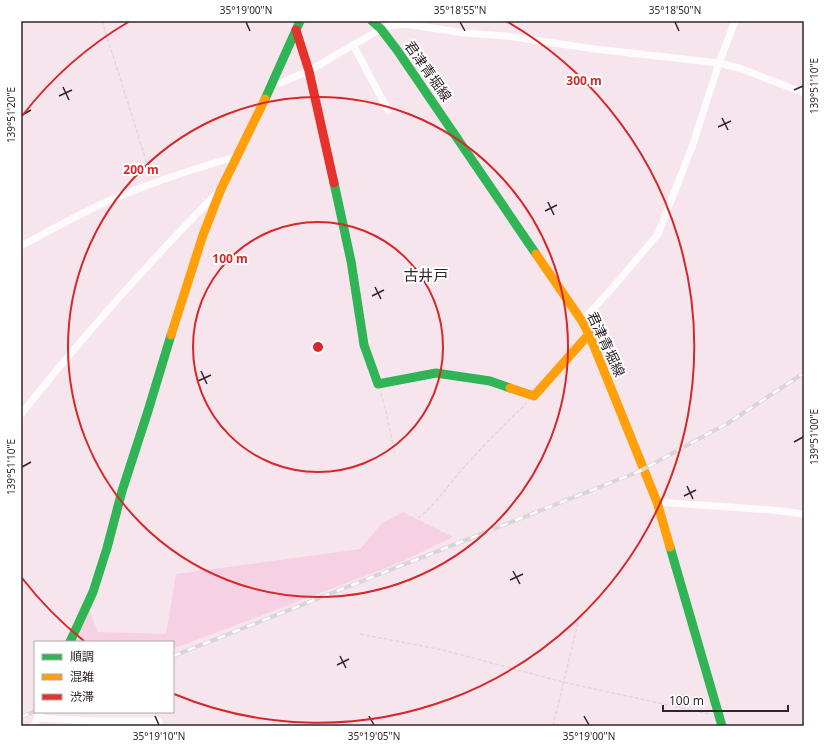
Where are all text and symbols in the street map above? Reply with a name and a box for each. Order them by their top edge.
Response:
text: 35°19'00"N [220,3,272,17]
text: 35°18'55"N [434,3,486,17]
text: 35°18'50"N [649,3,701,17]
street label: 君津青堀線 [401,37,456,105]
text: 139°51'10"E [807,58,821,114]
text: 300 m [566,72,602,89]
text: 139°51'20"E [4,87,18,143]
text: 200 m [123,161,159,178]
text: 100 m [212,250,248,267]
district label: 古井戸 [403,265,449,285]
street label: 君津青堀線 [583,308,630,380]
centre of rings [311,340,325,354]
text: 139°51'00"E [807,409,821,465]
text: 139°51'10"E [4,439,18,495]
legend [34,641,174,713]
text: 順調 [70,648,94,665]
text: 混雑 [70,668,94,685]
scale bar [663,687,788,713]
text: 渋滞 [70,688,94,705]
text: 100 m [669,692,704,709]
text: 35°19'10"N [133,729,185,743]
text: 35°19'05"N [348,729,400,743]
text: 35°19'00"N [563,729,615,743]

